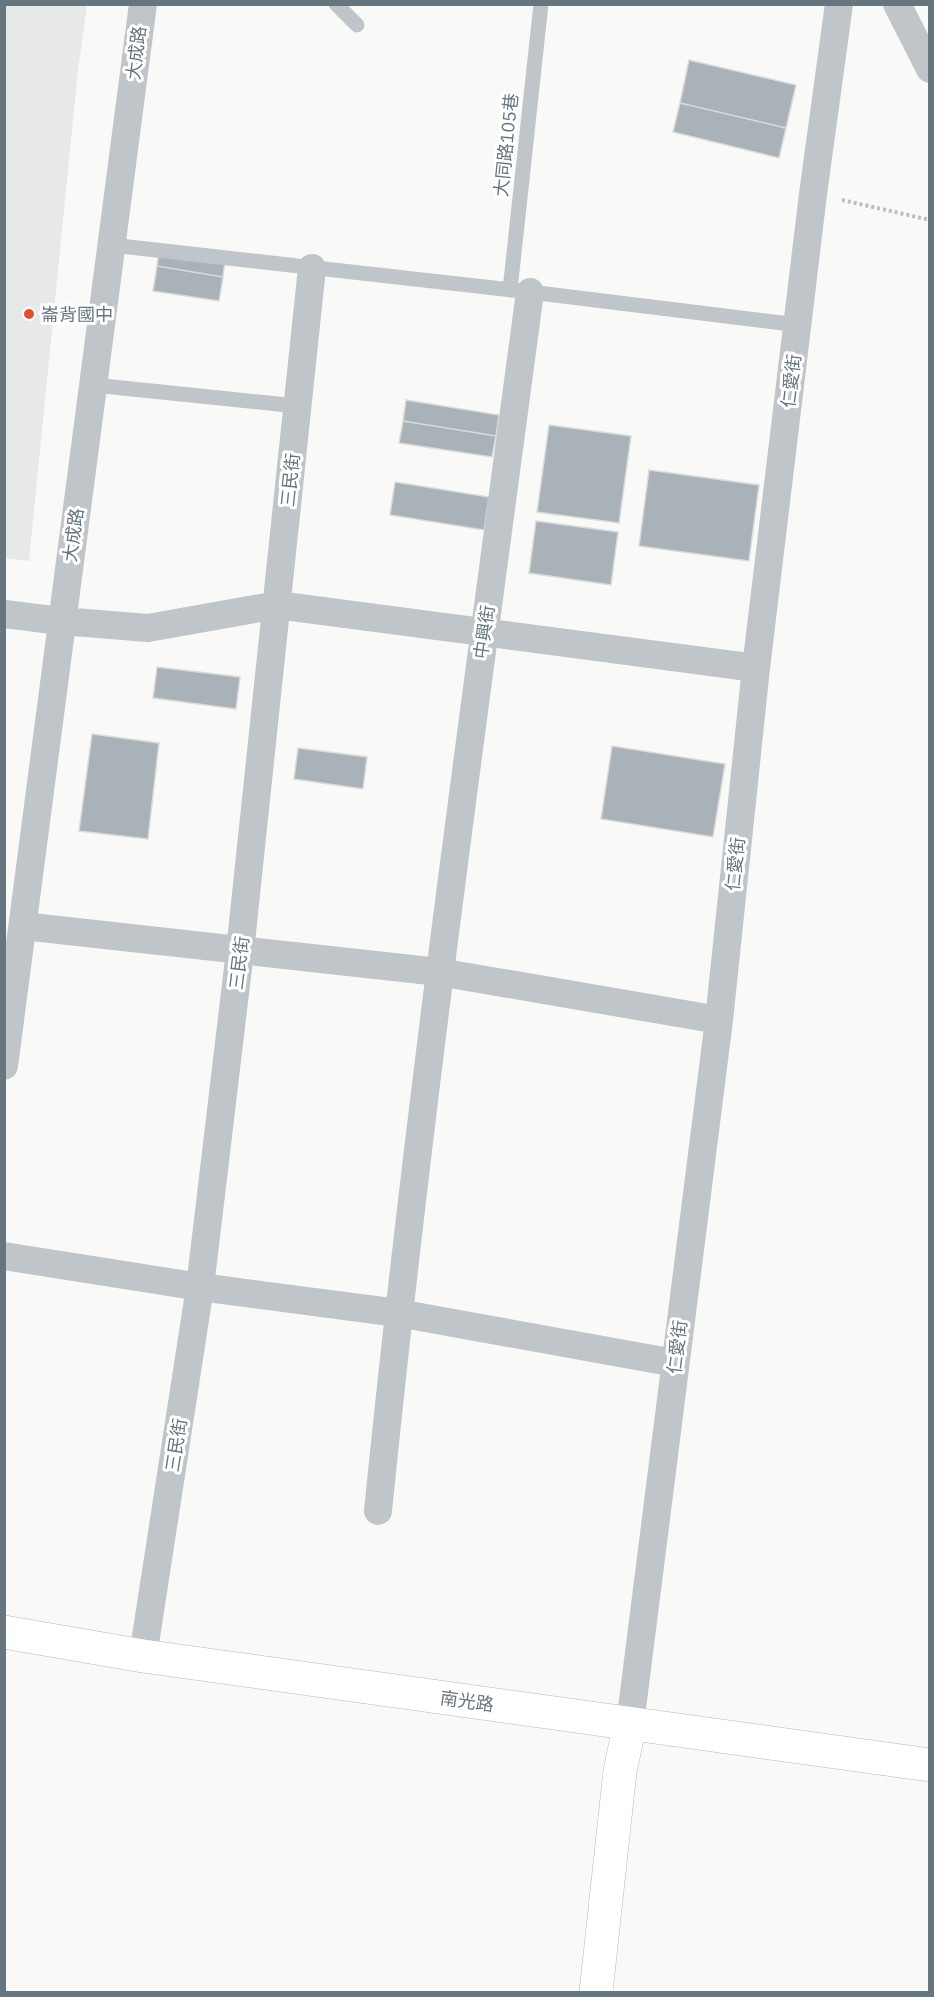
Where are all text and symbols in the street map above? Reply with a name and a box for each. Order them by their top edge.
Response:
street label: 大成路 [121,25,151,81]
street label: 大同路105巷 [489,92,523,198]
place label: 崙背國中 [41,303,113,326]
marker: 崙背國中 [22,307,36,321]
street label: 仁愛街 [776,353,806,409]
street label: 三民街 [276,452,304,508]
street label: 大成路 [58,507,88,563]
street label: 中興街 [469,604,499,660]
street label: 仁愛街 [721,836,749,892]
street label: 三民街 [224,935,254,991]
street label: 仁愛街 [662,1319,692,1375]
street label: 三民街 [160,1417,192,1473]
street label: 南光路 [439,1686,495,1716]

